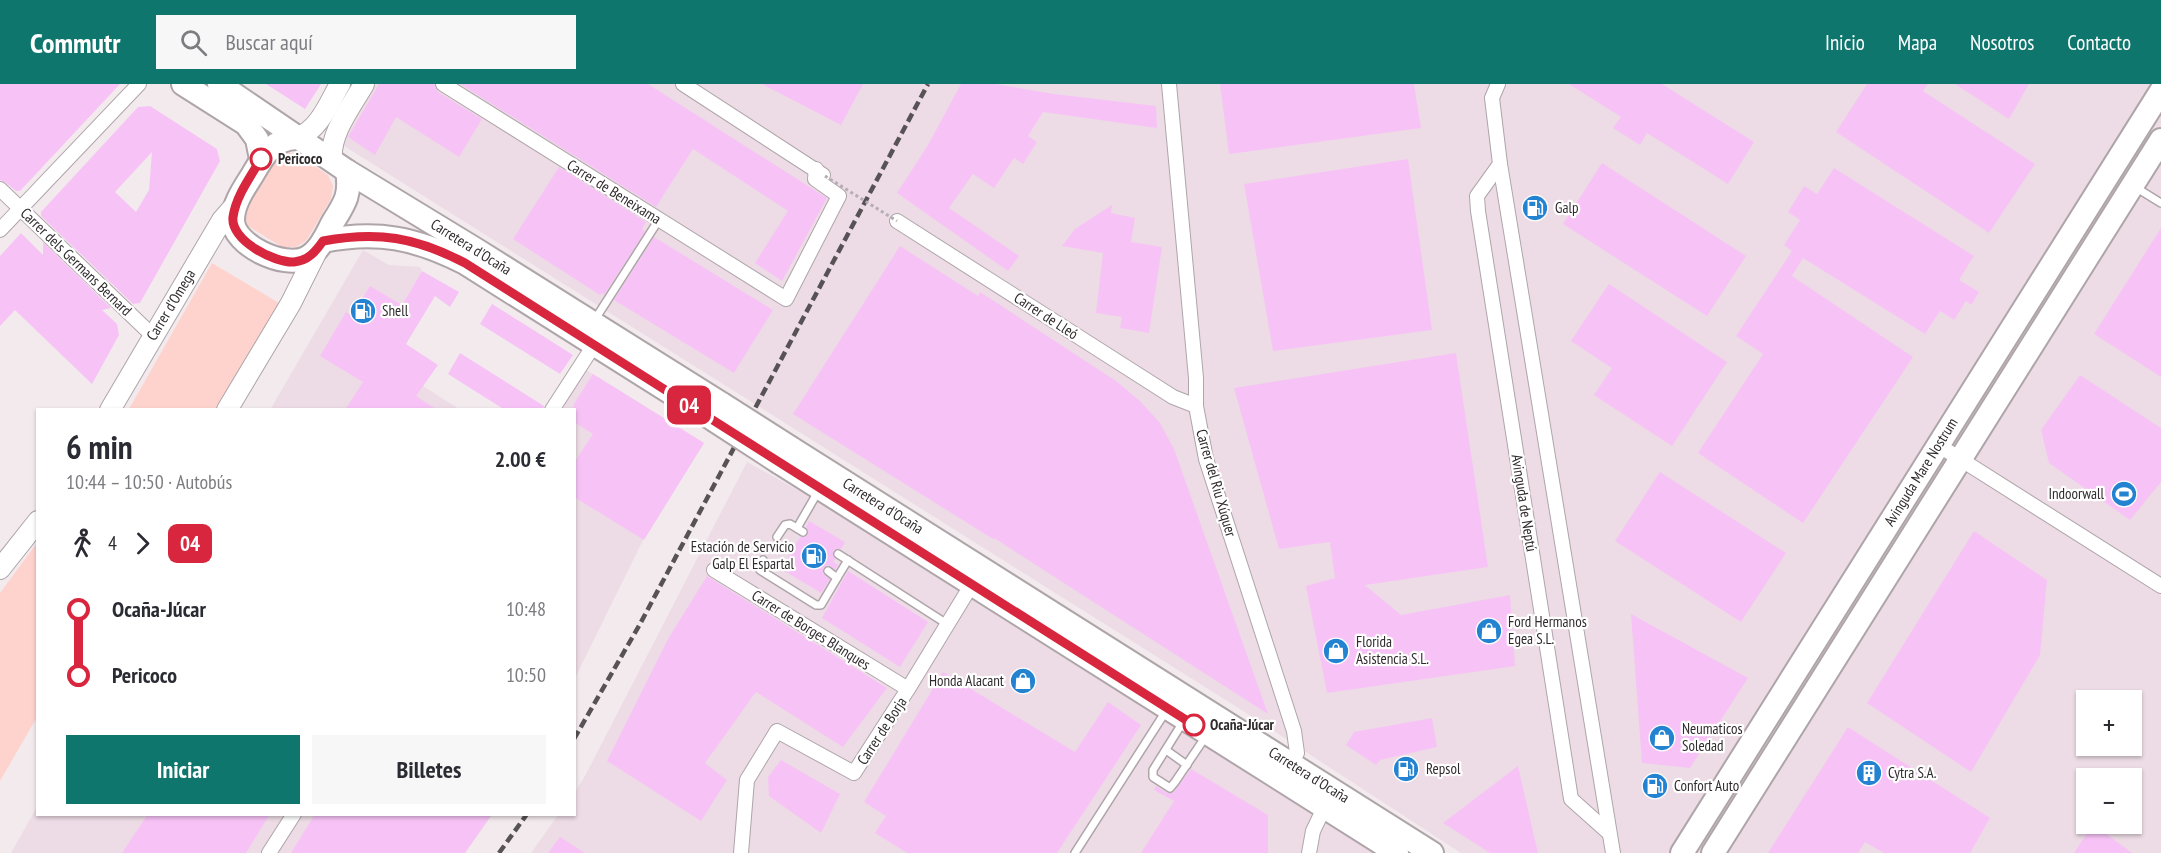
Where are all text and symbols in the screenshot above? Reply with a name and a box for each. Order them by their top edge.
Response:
search box [156,15,576,69]
text: Commutr [30,24,120,61]
icon: search [177,26,210,59]
text: Buscar aquí [225,28,313,56]
text: Inicio [1825,29,1865,56]
text: Mapa [1898,29,1937,56]
text: Nosotros [1970,29,2034,56]
text: Contacto [2067,29,2131,56]
marker: Pericoco [250,148,272,170]
place label: Pericoco [278,149,323,168]
street label: Carrer de Beneixama [564,155,665,228]
fuel station icon: Galp [1520,193,1550,223]
place label: Galp [1555,198,1578,217]
street label: Carrer dels Germans Bernard [17,204,136,320]
street label: Carretera d'Ocaña [427,214,515,279]
street label: Carrer d'Omega [142,266,199,344]
street label: Carrer de Lleó [1011,288,1082,343]
fuel station icon: Shell [348,296,378,326]
place label: Shell [382,301,409,320]
line badge: 04 [662,386,716,424]
text: 04 [679,392,699,419]
street label: Avinguda Mare Nostrum [1880,414,1962,529]
text: 6 min [66,425,133,468]
street label: Carrer del Riu Xúquer [1192,427,1241,540]
text: 2.00 € [495,445,546,473]
street label: Avinguda de Neptú [1507,453,1542,553]
text: 10:44 – 10:50 · Autobús [66,469,232,495]
street label: Carretera d'Ocaña [839,473,927,538]
sports icon: Indoorwall [2109,479,2139,509]
place label: Indoorwall [2049,484,2104,503]
icon: walk [66,527,99,560]
icon: forward [126,527,159,560]
text: 4 [108,530,117,556]
text: 04 [180,530,200,557]
place label: Estación de Servicio Galp El Espartal [691,537,795,573]
fuel station icon: Estación de Servicio Galp El Espartal [799,541,829,571]
street label: Carrer de Borges Blanques [748,585,874,674]
text: Ocaña-Júcar [112,595,206,623]
text: 10:48 [506,596,546,622]
place label: Ford Hermanos Egea S.L. [1508,612,1587,648]
shop icon: Ford Hermanos Egea S.L. [1474,616,1504,646]
place label: Florida Asistencia S.L. [1356,632,1429,668]
shop icon: Florida Asistencia S.L. [1321,636,1351,666]
text: Pericoco [112,661,177,689]
text: 10:50 [506,662,546,688]
shop icon: Honda Alacant [1008,666,1038,696]
place label: Honda Alacant [929,671,1004,690]
map controls [2076,690,2142,834]
button: + [2076,690,2142,756]
street label: Carrer de Borja [853,693,911,768]
marker: Ocaña-Júcar [1183,714,1205,736]
place label: Ocaña-Júcar [1210,715,1275,734]
place label: Neumaticos Soledad [1682,719,1743,755]
shop icon: Neumaticos Soledad [1647,723,1677,753]
button: Iniciar [66,735,300,804]
button: Billetes [312,735,546,804]
street label: Carretera d'Ocaña [1265,742,1353,807]
fuel station icon: Repsol [1391,754,1421,784]
building icon: Cytra S.A. [1854,758,1884,788]
place label: Repsol [1426,759,1461,778]
place label: Cytra S.A. [1888,763,1937,782]
button: − [2076,768,2142,834]
fuel station icon: Confort Auto [1640,771,1670,801]
place label: Confort Auto [1674,776,1739,795]

